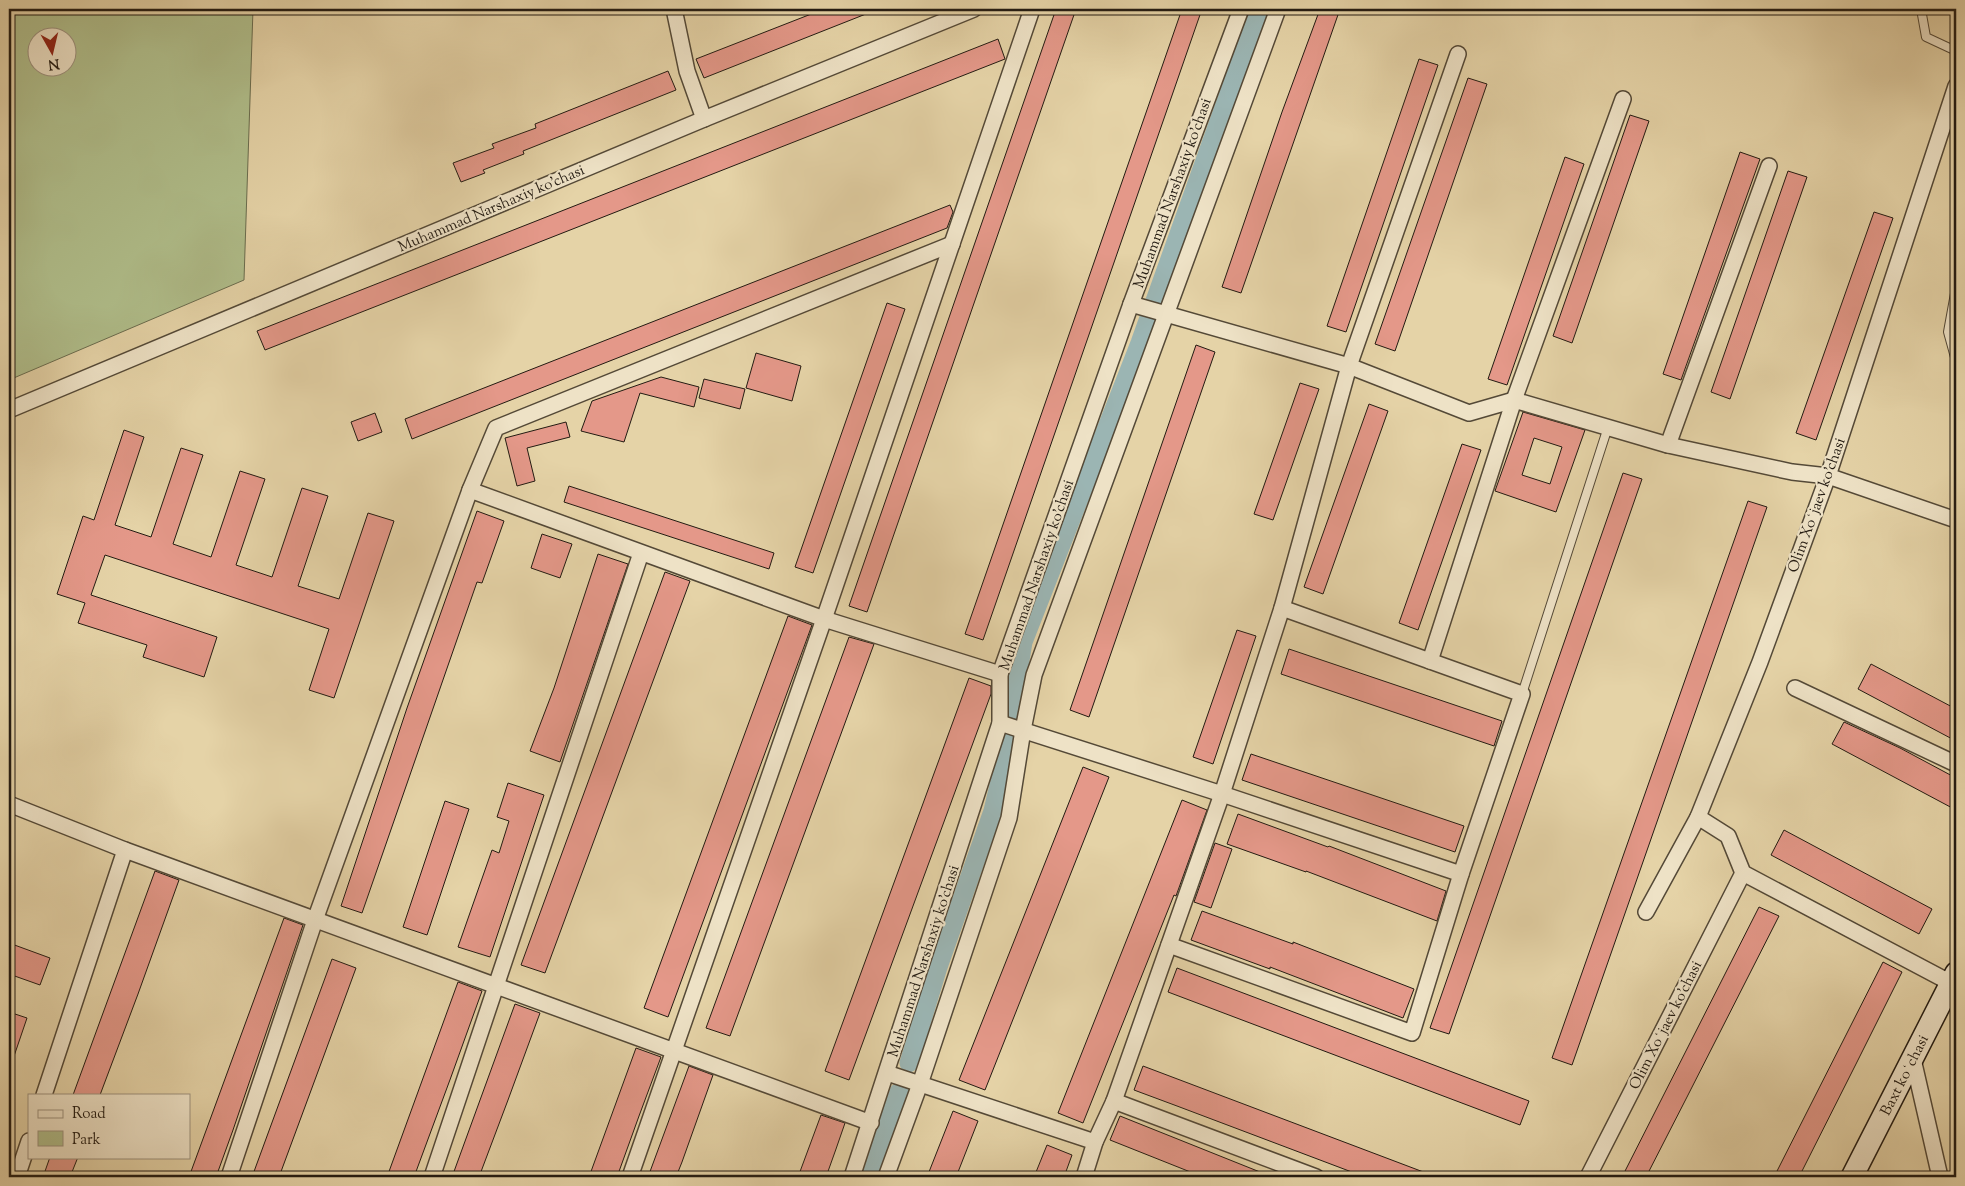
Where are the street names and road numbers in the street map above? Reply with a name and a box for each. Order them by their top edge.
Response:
street label: Muhammad Narshaxiy ko'chasi [1129,96,1218,291]
street label: Muhammad Narshaxiy ko'chasi [395,160,588,258]
street label: Olim Xoʻjaev ko'chasi [1783,435,1852,576]
street label: Muhammad Narshaxiy ko'chasi [995,477,1080,674]
street label: Muhammad Narshaxiy ko'chasi [883,863,965,1060]
street label: Olim Xoʻjaev ko'chasi [1625,958,1708,1094]
street label: Baxt koʻchasi [1876,1032,1935,1120]

